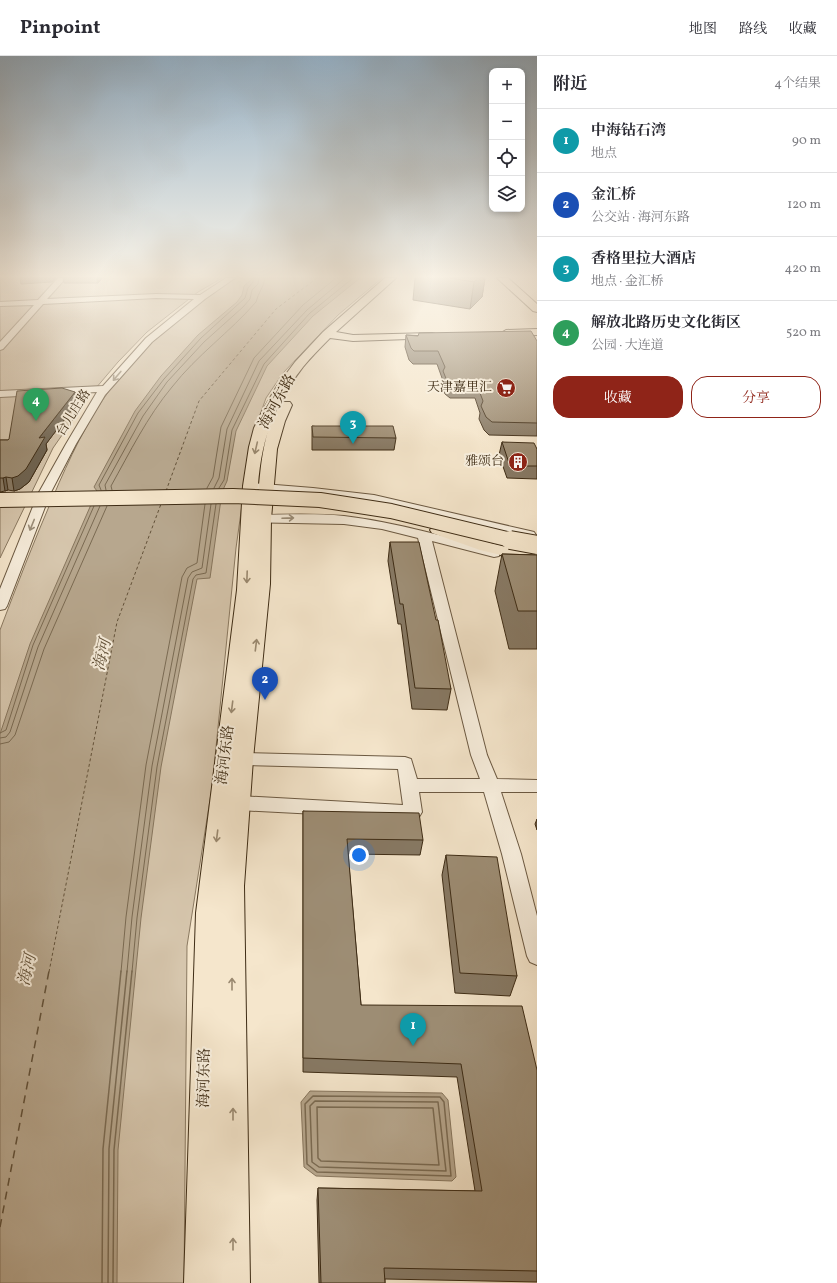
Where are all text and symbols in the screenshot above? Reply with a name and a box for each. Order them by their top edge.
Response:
text: Pinpoint [20,15,100,41]
text: 地图 [689,20,717,39]
text: 路线 [739,20,767,39]
text: 收藏 [789,20,817,39]
map controls [489,68,525,212]
button: + [489,68,525,104]
text: 附近 [553,73,587,96]
text: 4个结果 [774,75,821,93]
button: − [489,104,525,140]
text: 中海钻石湾 [591,121,666,142]
text: 1 [563,132,569,150]
text: 90 m [792,132,821,150]
button: locate [489,140,525,176]
text: 地点 [591,145,617,163]
button: layers [489,176,525,212]
text: 金汇桥 [591,185,636,206]
text: 2 [563,196,569,214]
text: 120 m [787,196,821,214]
text: 公交站 · 海河东路 [591,209,690,227]
text: 香格里拉大酒店 [591,249,696,270]
text: 3 [563,260,569,278]
text: 420 m [784,260,821,278]
text: 地点 · 金汇桥 [591,273,664,291]
text: 解放北路历史文化街区 [591,313,741,334]
text: 4 [562,324,570,342]
text: 520 m [786,324,821,342]
text: 公园 · 大连道 [591,337,664,355]
one-way arrow [112,371,121,381]
street label: 海河东路 [254,371,302,433]
button: 收藏 [553,376,683,418]
button: 分享 [691,376,821,418]
supermarket icon: 天津嘉里汇 [495,377,517,399]
place label: 天津嘉里汇 [427,379,492,397]
street label: 台儿庄路 [53,386,95,440]
pin: 4 [23,388,49,421]
pin: 3 [340,411,366,444]
one-way arrow [252,441,260,454]
building icon: 雅颂台 [507,451,529,473]
place label: 雅颂台 [465,453,504,471]
one-way arrow [281,514,294,522]
one-way arrow [28,518,35,530]
one-way arrow [243,570,250,583]
water label: 海河 [89,634,118,673]
one-way arrow [252,639,260,652]
pin: 2 [252,667,278,700]
one-way arrow [228,700,236,713]
street label: 海河东路 [212,724,240,786]
one-way arrow [213,829,221,842]
your location [349,845,369,865]
water label: 海河 [14,949,43,988]
one-way arrow [229,978,236,991]
pin: 1 [400,1013,426,1046]
street label: 海河东路 [194,1048,216,1108]
one-way arrow [229,1108,237,1121]
one-way arrow [229,1238,237,1251]

